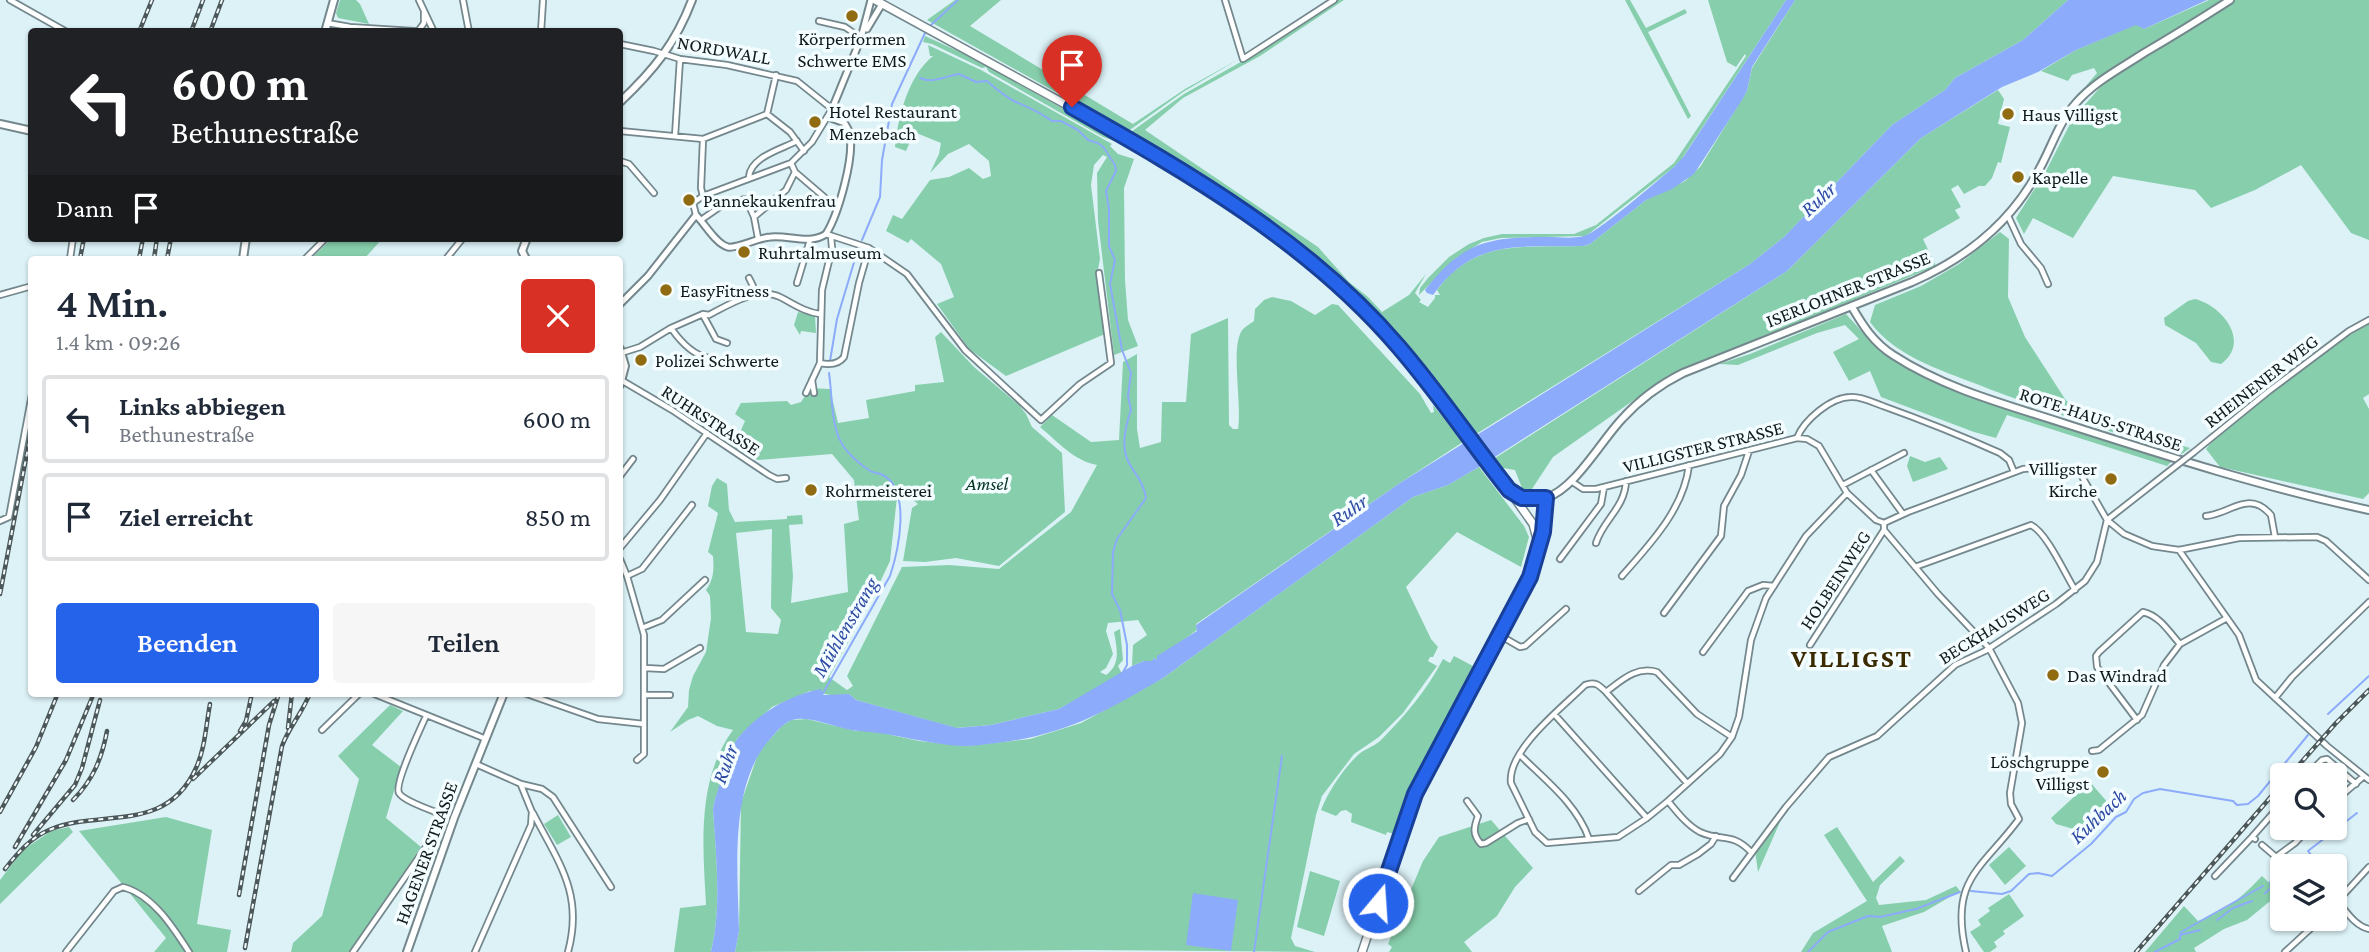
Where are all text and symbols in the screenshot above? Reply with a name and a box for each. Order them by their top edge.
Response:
marker: Körperformen Schwerte EMS [844,8,860,24]
place label: Körperformen Schwerte EMS [798,28,907,71]
street label: NORDWALL [676,31,773,69]
pin [1042,35,1102,107]
icon: arrive [1053,46,1091,84]
icon: left [56,56,147,147]
text: 600 m [171,56,308,111]
place label: Hotel Restaurant Menzebach [829,101,958,144]
place label: Haus Villigst [2022,104,2118,125]
marker: Haus Villigst [2000,106,2016,122]
text: Bethunestraße [171,114,359,150]
marker: Hotel Restaurant Menzebach [807,114,823,130]
place label: Kapelle [2032,167,2088,188]
marker: Kapelle [2010,169,2026,185]
water label: Ruhr [1795,176,1841,221]
icon: arrive [127,189,165,227]
place label: Pannekaukenfrau [703,190,836,211]
marker: Pannekaukenfrau [681,192,697,208]
text: Dann [56,194,113,223]
place label: Ruhrtalmuseum [758,242,882,263]
marker: Ruhrtalmuseum [736,244,752,260]
street label: ISERLOHNER STRASSE [1763,247,1933,331]
text: 4 Min. [56,279,168,326]
button: close [521,279,595,353]
place label: EasyFitness [680,280,769,301]
marker: EasyFitness [658,282,674,298]
text: 1.4 km · 09:26 [56,329,181,355]
street label: RHEINENER WEG [2200,330,2322,432]
place label: Polizei Schwerte [655,350,779,371]
marker: Polizei Schwerte [633,352,649,368]
street label: RUHRSTRASSE [658,380,764,460]
street label: ROTE-HAUS-STRASSE [2017,383,2185,455]
text: Links abbiegen [119,392,286,421]
icon: left [60,400,98,438]
text: 600 m [523,405,591,434]
street label: VILLIGSTER STRASSE [1621,417,1785,477]
text: Bethunestraße [119,421,254,447]
place label: Villigster Kirche [2029,458,2097,501]
marker: Villigster Kirche [2103,471,2119,487]
park label: Amsel [965,473,1009,494]
place label: Rohrmeisterei [825,480,932,501]
marker: Rohrmeisterei [803,482,819,498]
water label: Ruhr [1326,489,1373,531]
icon: arrive [60,498,98,536]
text: Ziel erreicht [119,503,253,532]
text: 850 m [525,503,591,532]
street label: HOLBEINWEG [1795,527,1875,633]
water label: Mühlenstrang [806,572,884,682]
street label: BECKHAUSWEG [1935,584,2053,668]
button: Beenden [56,603,319,683]
button: Teilen [333,603,595,683]
district label: VILLIGST [1790,644,1913,673]
place label: Das Windrad [2067,665,2167,686]
marker: Das Windrad [2045,667,2061,683]
water label: Ruhr [707,741,743,787]
place label: Löschgruppe Villigst [1990,751,2090,794]
map controls [2270,763,2347,931]
button: search [2270,763,2347,840]
marker: Löschgruppe Villigst [2095,764,2111,780]
street label: HAGENER STRASSE [390,779,462,927]
water label: Kuhbach [2065,784,2131,848]
button: layers [2270,854,2347,931]
position arrow [1341,866,1415,940]

